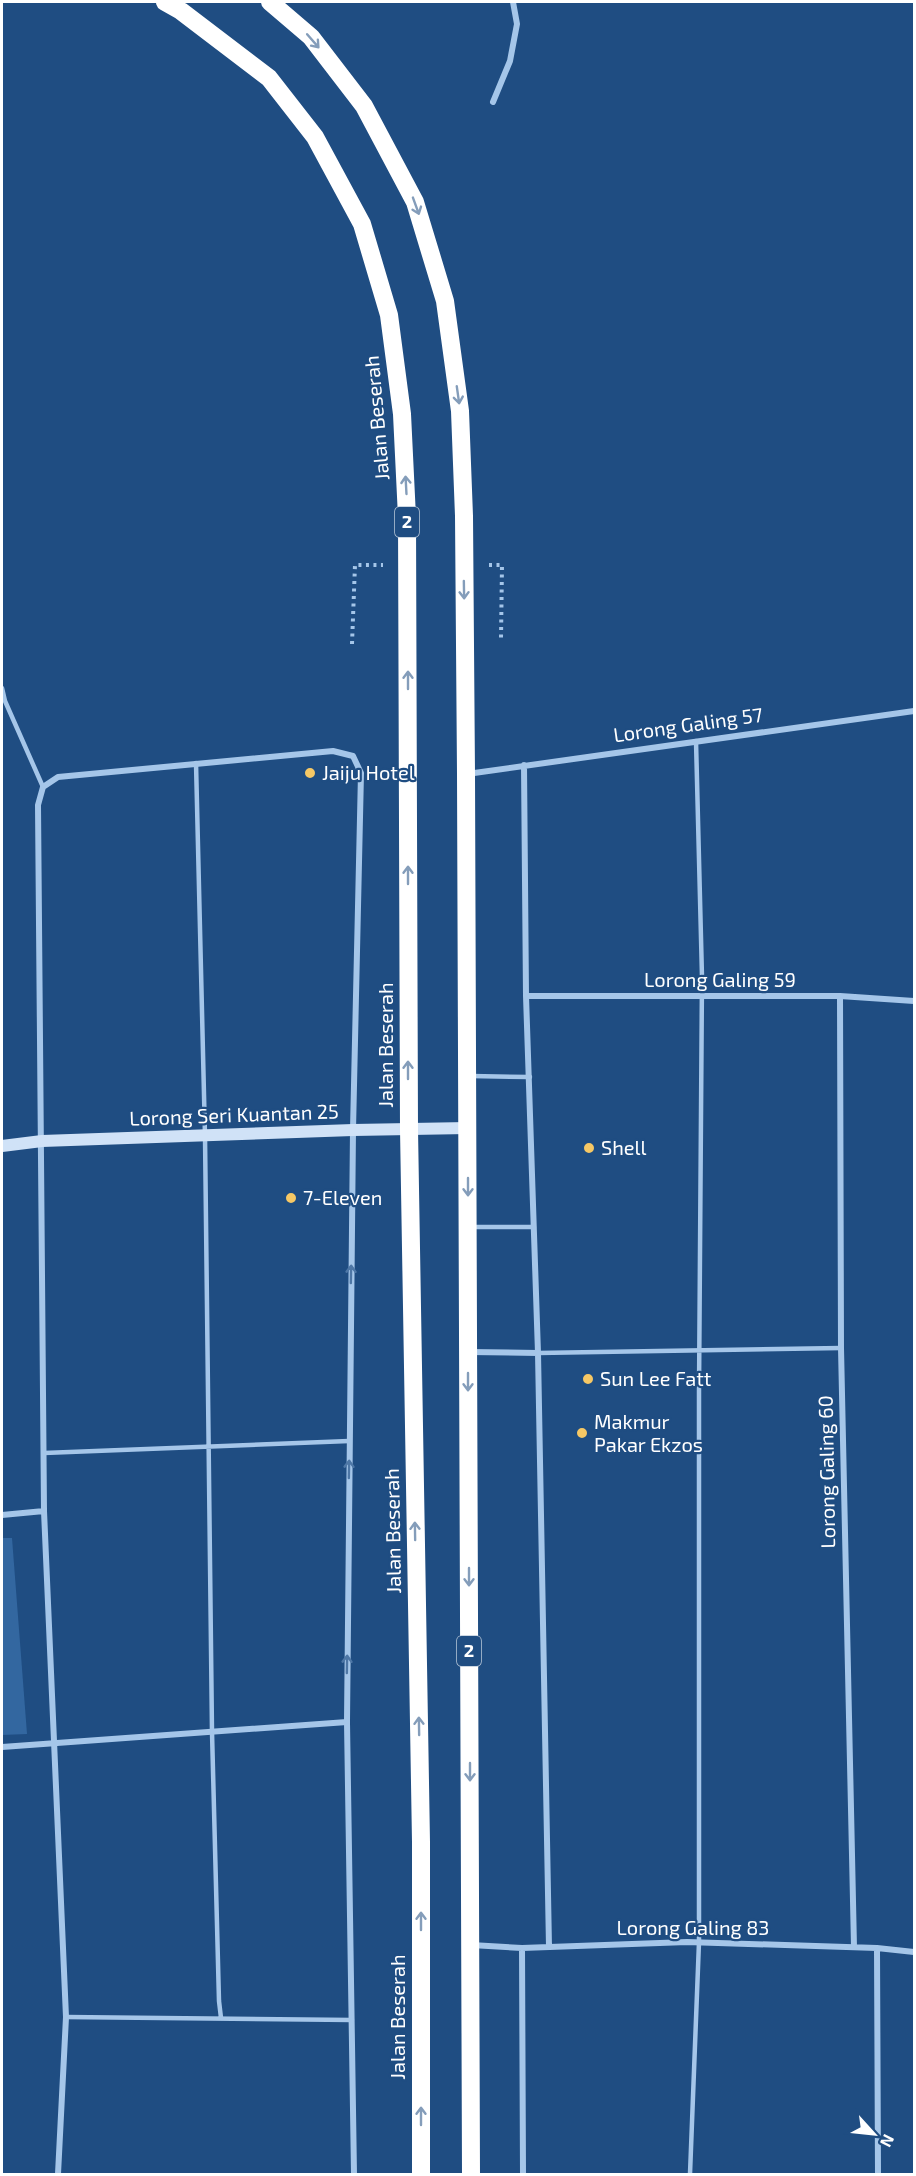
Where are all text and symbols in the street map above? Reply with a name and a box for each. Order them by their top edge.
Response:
one-way arrow [306,33,320,48]
one-way arrow [411,196,422,214]
street label: Jalan Beserah [359,355,393,482]
one-way arrow [452,385,463,405]
one-way arrow [400,476,411,496]
road number: 2 [395,507,419,537]
one-way arrow [459,580,470,600]
one-way arrow [402,671,414,691]
street label: Lorong Galing 57 [612,702,764,746]
place label: Jaiju Hotel [322,760,415,784]
marker: Jaiju Hotel [303,766,317,780]
one-way arrow [402,866,414,886]
street label: Lorong Galing 59 [644,967,796,991]
street label: Jalan Beserah [373,982,397,1108]
one-way arrow [403,1061,414,1081]
street label: Lorong Seri Kuantan 25 [129,1098,339,1130]
place label: Shell [601,1135,647,1159]
marker: Shell [582,1141,596,1155]
one-way arrow [462,1176,474,1196]
place label: 7-Eleven [303,1185,382,1209]
marker: 7-Eleven [284,1191,298,1205]
one-way arrow [345,1264,357,1284]
place label: Sun Lee Fatt [600,1366,712,1390]
one-way arrow [462,1371,474,1391]
marker: Sun Lee Fatt [581,1372,595,1386]
street label: Lorong Galing 60 [813,1395,839,1549]
place label: Makmur Pakar Ekzos [594,1409,703,1456]
marker: Makmur Pakar Ekzos [575,1426,589,1440]
one-way arrow [343,1459,355,1479]
street label: Jalan Beserah [379,1468,405,1594]
one-way arrow [410,1522,421,1542]
one-way arrow [463,1566,475,1586]
road number: 2 [457,1636,481,1666]
one-way arrow [341,1654,353,1674]
one-way arrow [413,1717,424,1737]
one-way arrow [464,1761,476,1781]
one-way arrow [415,1912,427,1932]
street label: Lorong Galing 83 [617,1915,769,1939]
street label: Jalan Beserah [385,1954,409,2080]
north arrow [844,2104,904,2164]
one-way arrow [415,2107,427,2127]
text: N [877,2132,899,2151]

